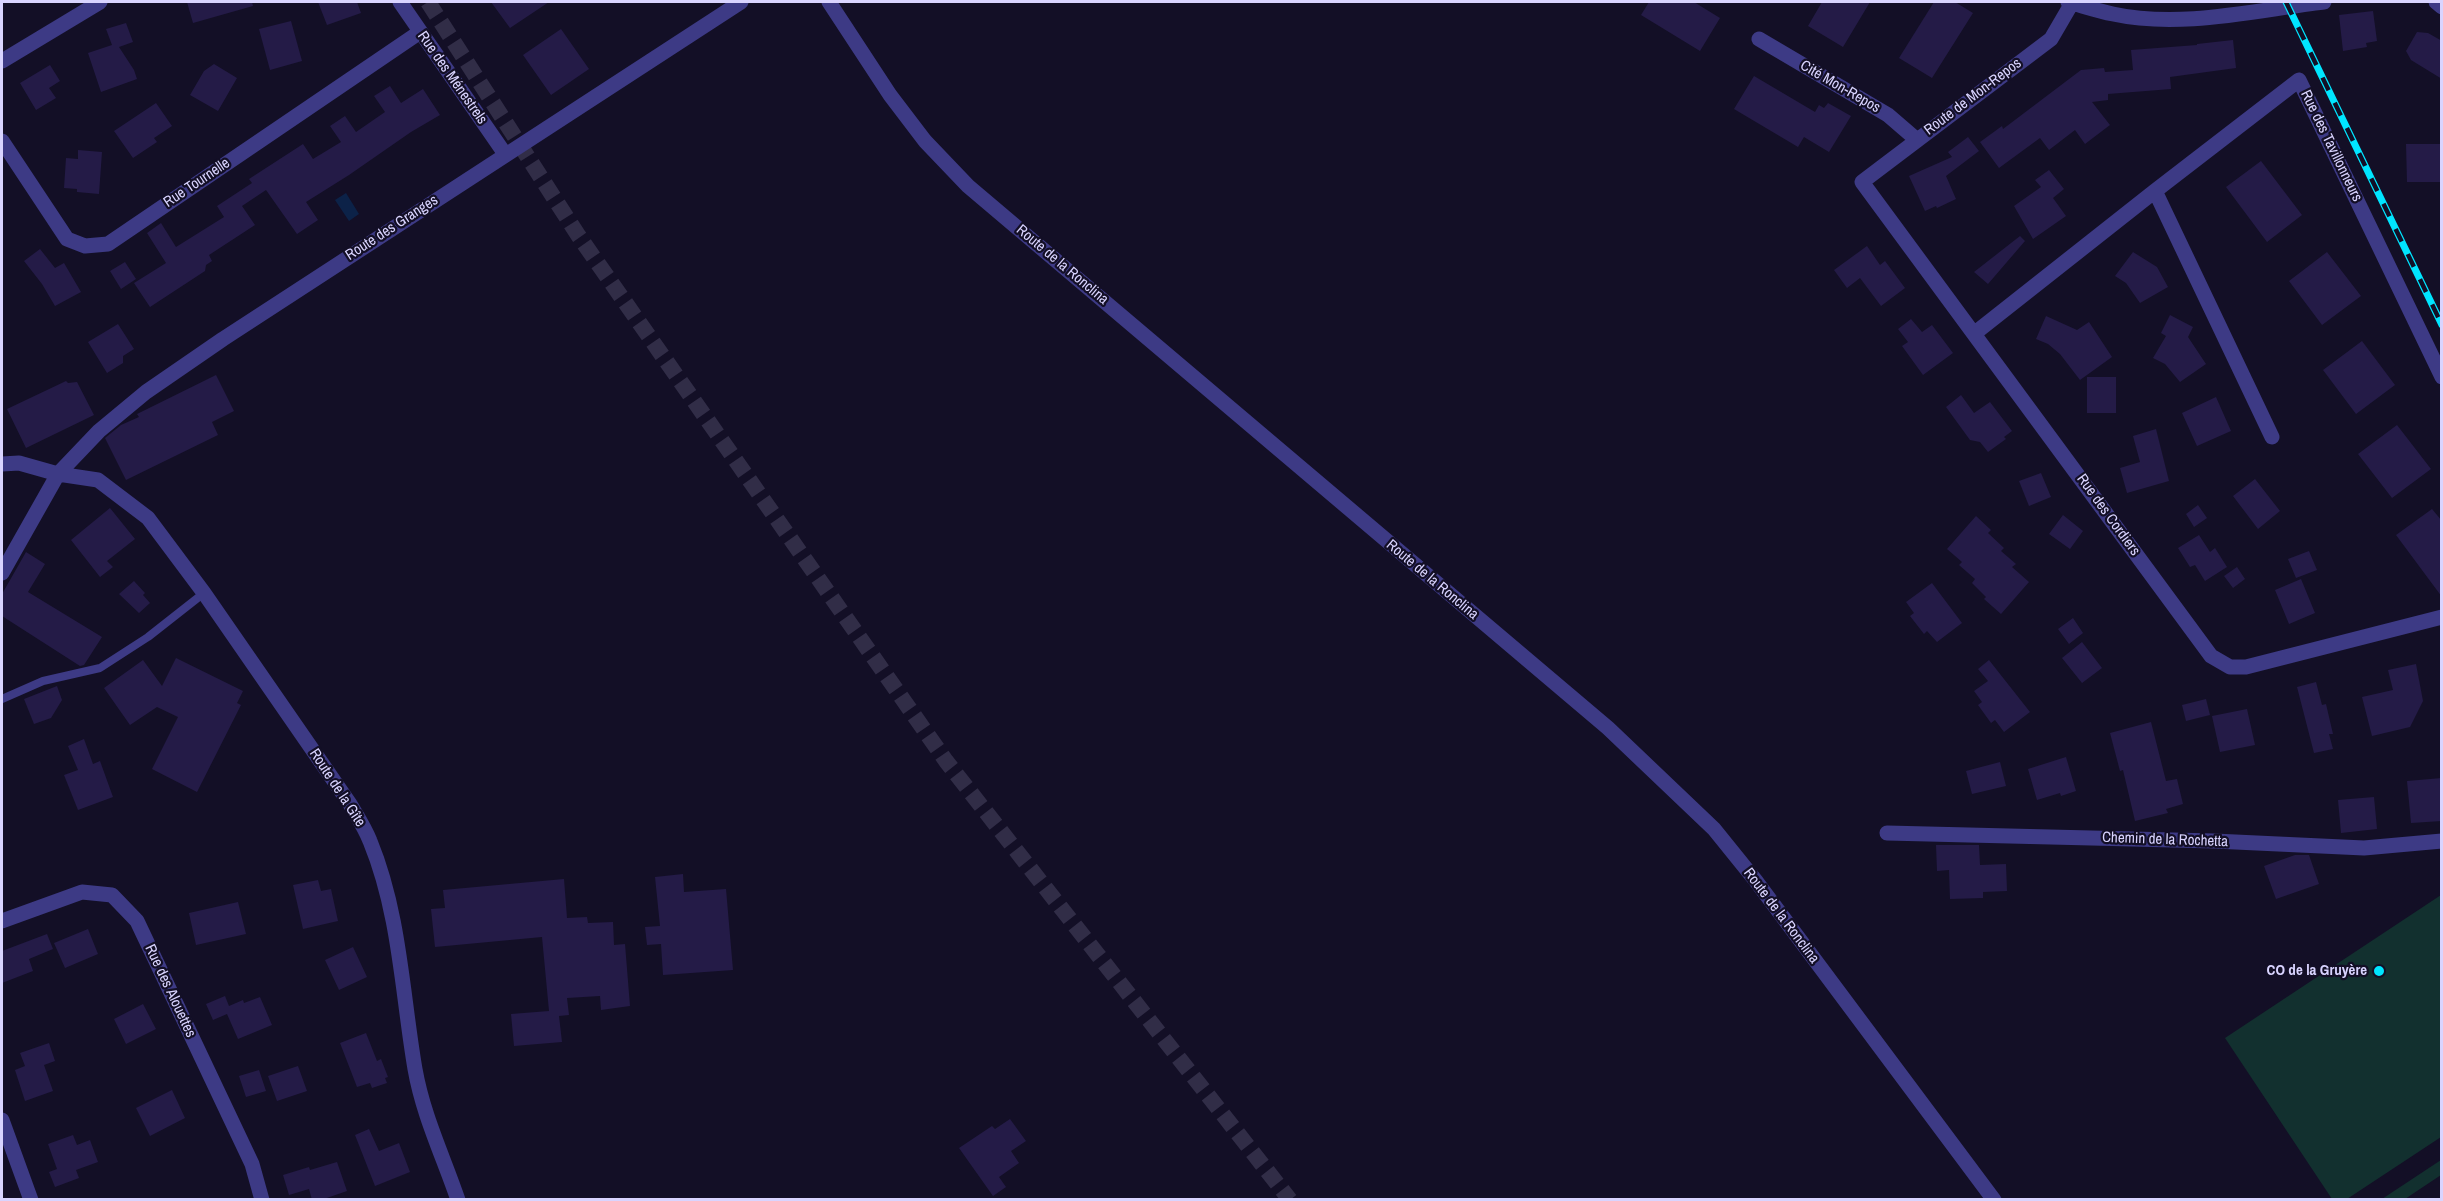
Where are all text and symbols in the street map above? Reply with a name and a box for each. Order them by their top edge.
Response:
street label: Rue des Ménestrels [413,28,491,128]
street label: Route de Mon-Repos [1921,55,2025,139]
street label: Cité Mon-Repos [1797,57,1883,117]
street label: Rue des Tavillonneurs [2296,87,2366,205]
street label: Rue Tournelle [161,154,233,212]
street label: Route des Granges [342,191,442,265]
street label: Route de la Ronclina [1012,221,1112,309]
street label: Rue des Cordiers [2072,471,2144,559]
street label: Route de la Ronclina [1382,536,1482,624]
street label: Route de la Gîte [305,746,369,830]
street label: Chemin de la Rochetta [2102,829,2228,851]
street label: Route de la Ronclina [1739,865,1823,967]
street label: Rue des Alouettes [141,942,199,1040]
place label: CO de la Gruyère [2267,962,2367,980]
marker: CO de la Gruyère [2372,964,2386,978]

